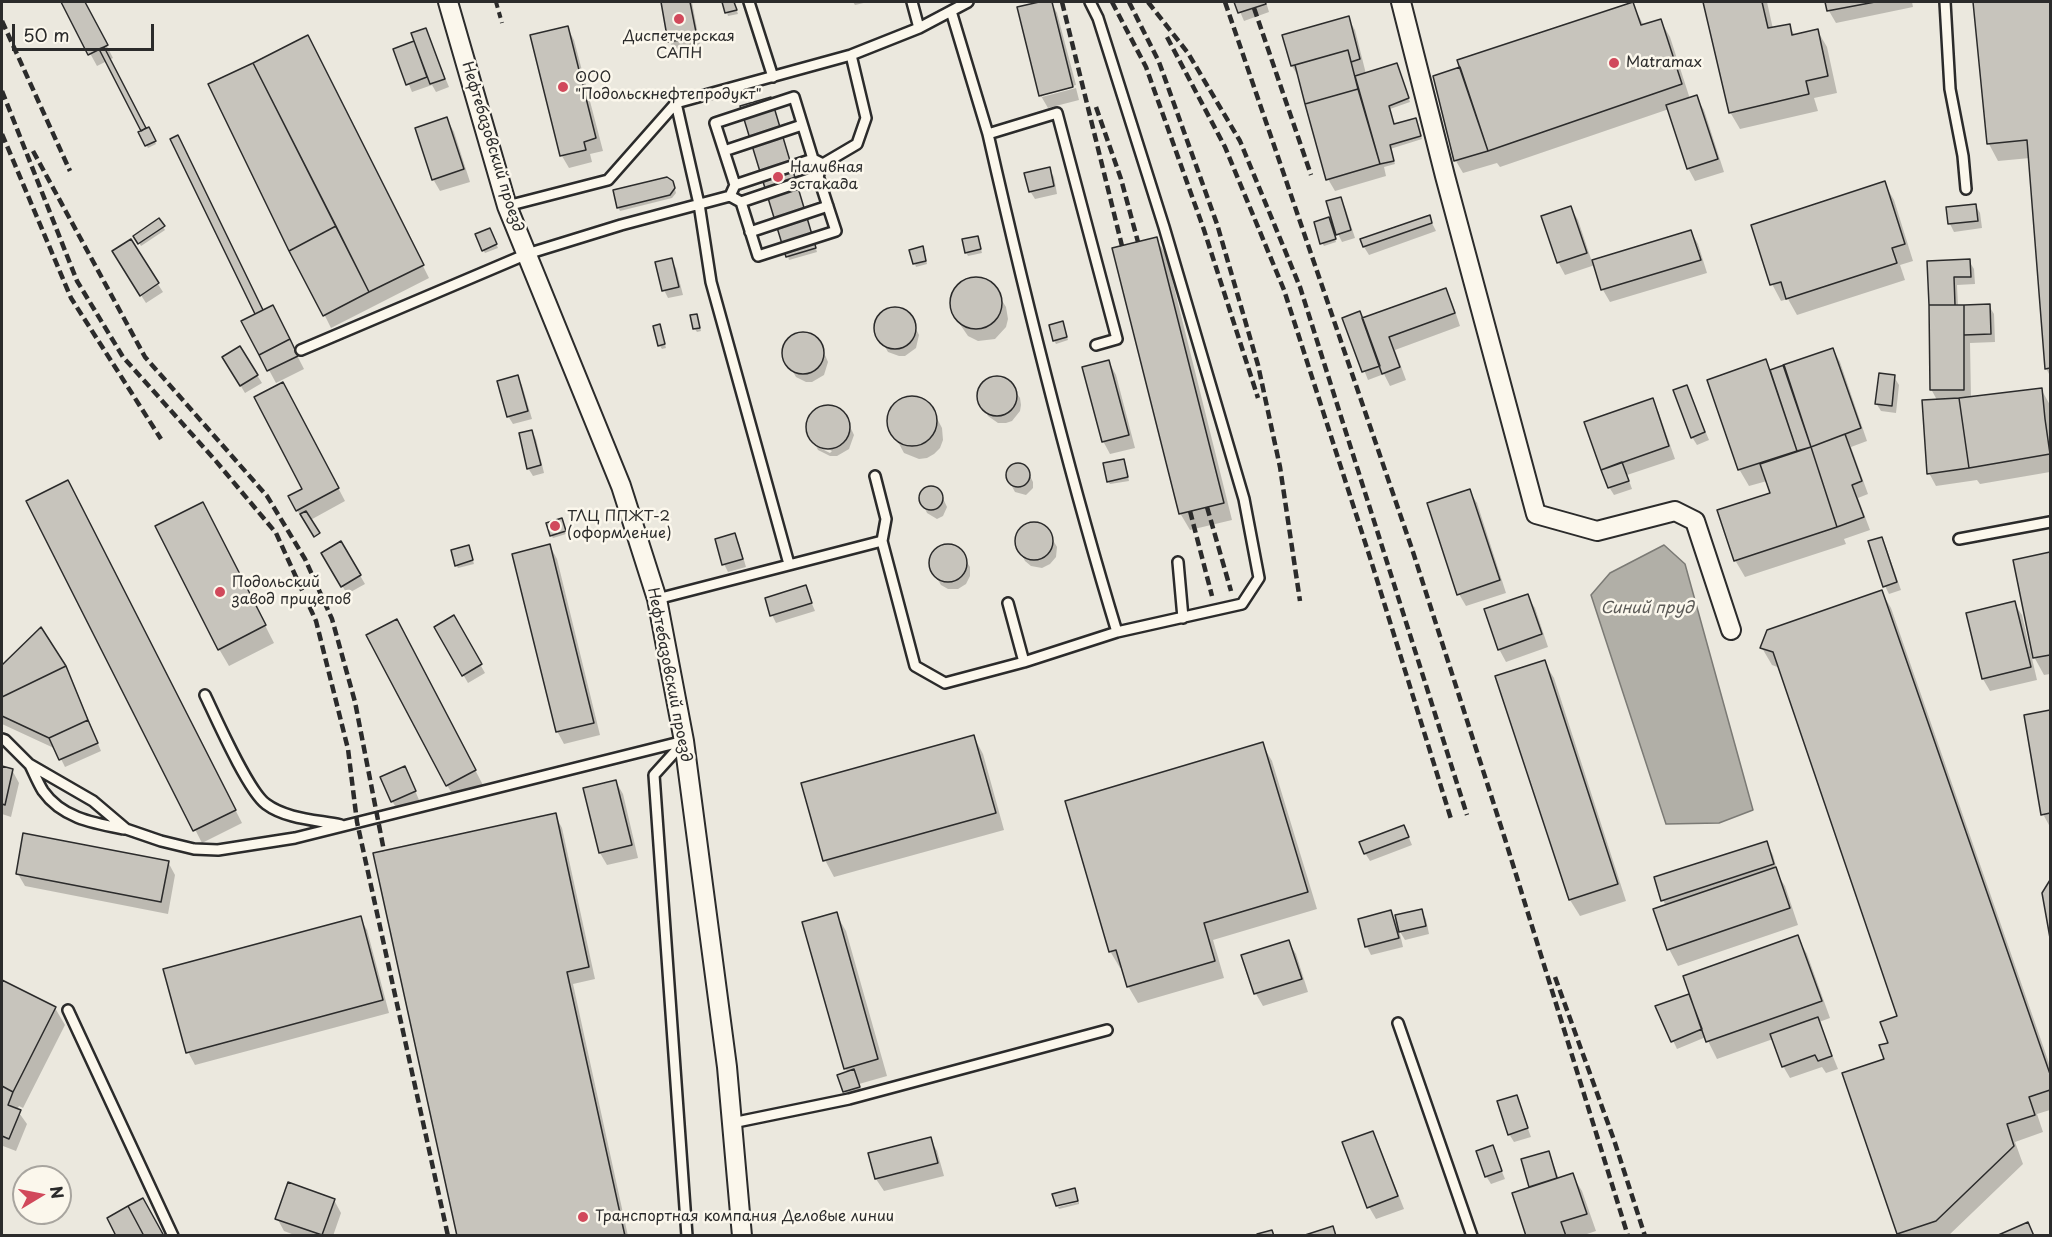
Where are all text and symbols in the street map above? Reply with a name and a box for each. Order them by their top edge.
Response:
scale bar [15,12,158,50]
marker: Диспетчерская САПН [672,12,686,26]
text: 50 m [23,21,70,48]
place label: Диспетчерская САПН [623,28,735,63]
place label: Matramax [1626,54,1702,72]
marker: Matramax [1607,56,1621,70]
street label: Нефтебазовский проезд [457,60,527,234]
place label: ООО "Подольскнефтепродукт" [575,69,762,104]
marker: ООО "Подольскнефтепродукт" [556,80,570,94]
place label: Наливная эстакада [790,159,863,194]
marker: Наливная эстакада [771,170,785,184]
place label: ТЛЦ ППЖТ-2 (оформление) [567,508,672,543]
marker: ТЛЦ ППЖТ-2 (оформление) [548,519,562,533]
place label: Подольский завод прицепов [232,574,351,609]
marker: Подольский завод прицепов [213,585,227,599]
street label: Нефтебазовский проезд [643,586,695,764]
water label: Синий пруд [1601,599,1693,619]
north arrow [12,1165,72,1225]
text: N [45,1184,71,1201]
place label: Транспортная компания Деловые линии [595,1208,894,1226]
marker: Транспортная компания Деловые линии [576,1210,590,1224]

